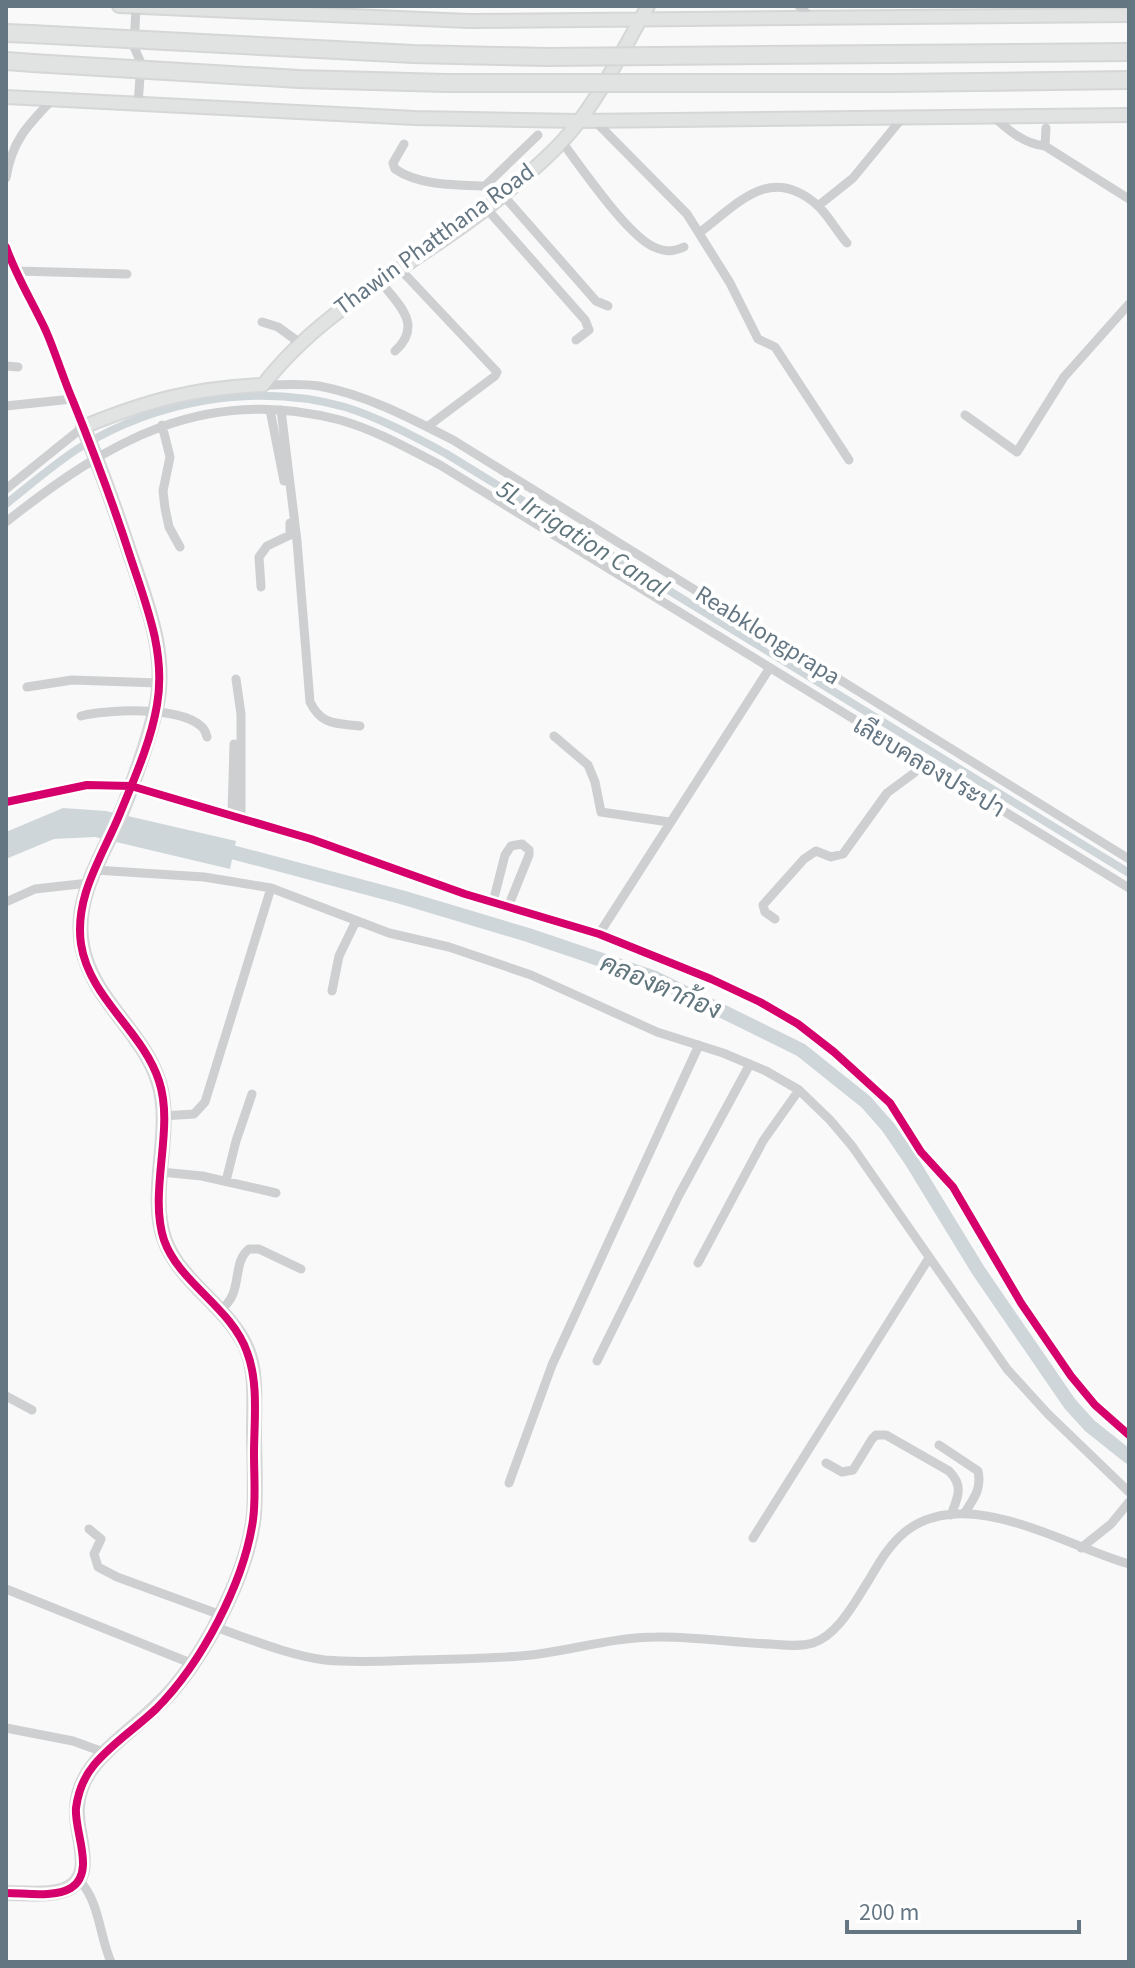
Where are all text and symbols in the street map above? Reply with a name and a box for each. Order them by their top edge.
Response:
street label: Thawin Phatthana Road [327,155,542,324]
water label: 5L Irrigation Canal [489,471,676,607]
street label: Reabklongprapa [689,577,847,694]
street label: เลียบคลองประปา [846,708,1011,827]
water label: คลองตาก้อง [595,944,727,1029]
scale bar [847,1884,1079,1934]
text: 200 m [859,1895,919,1930]

